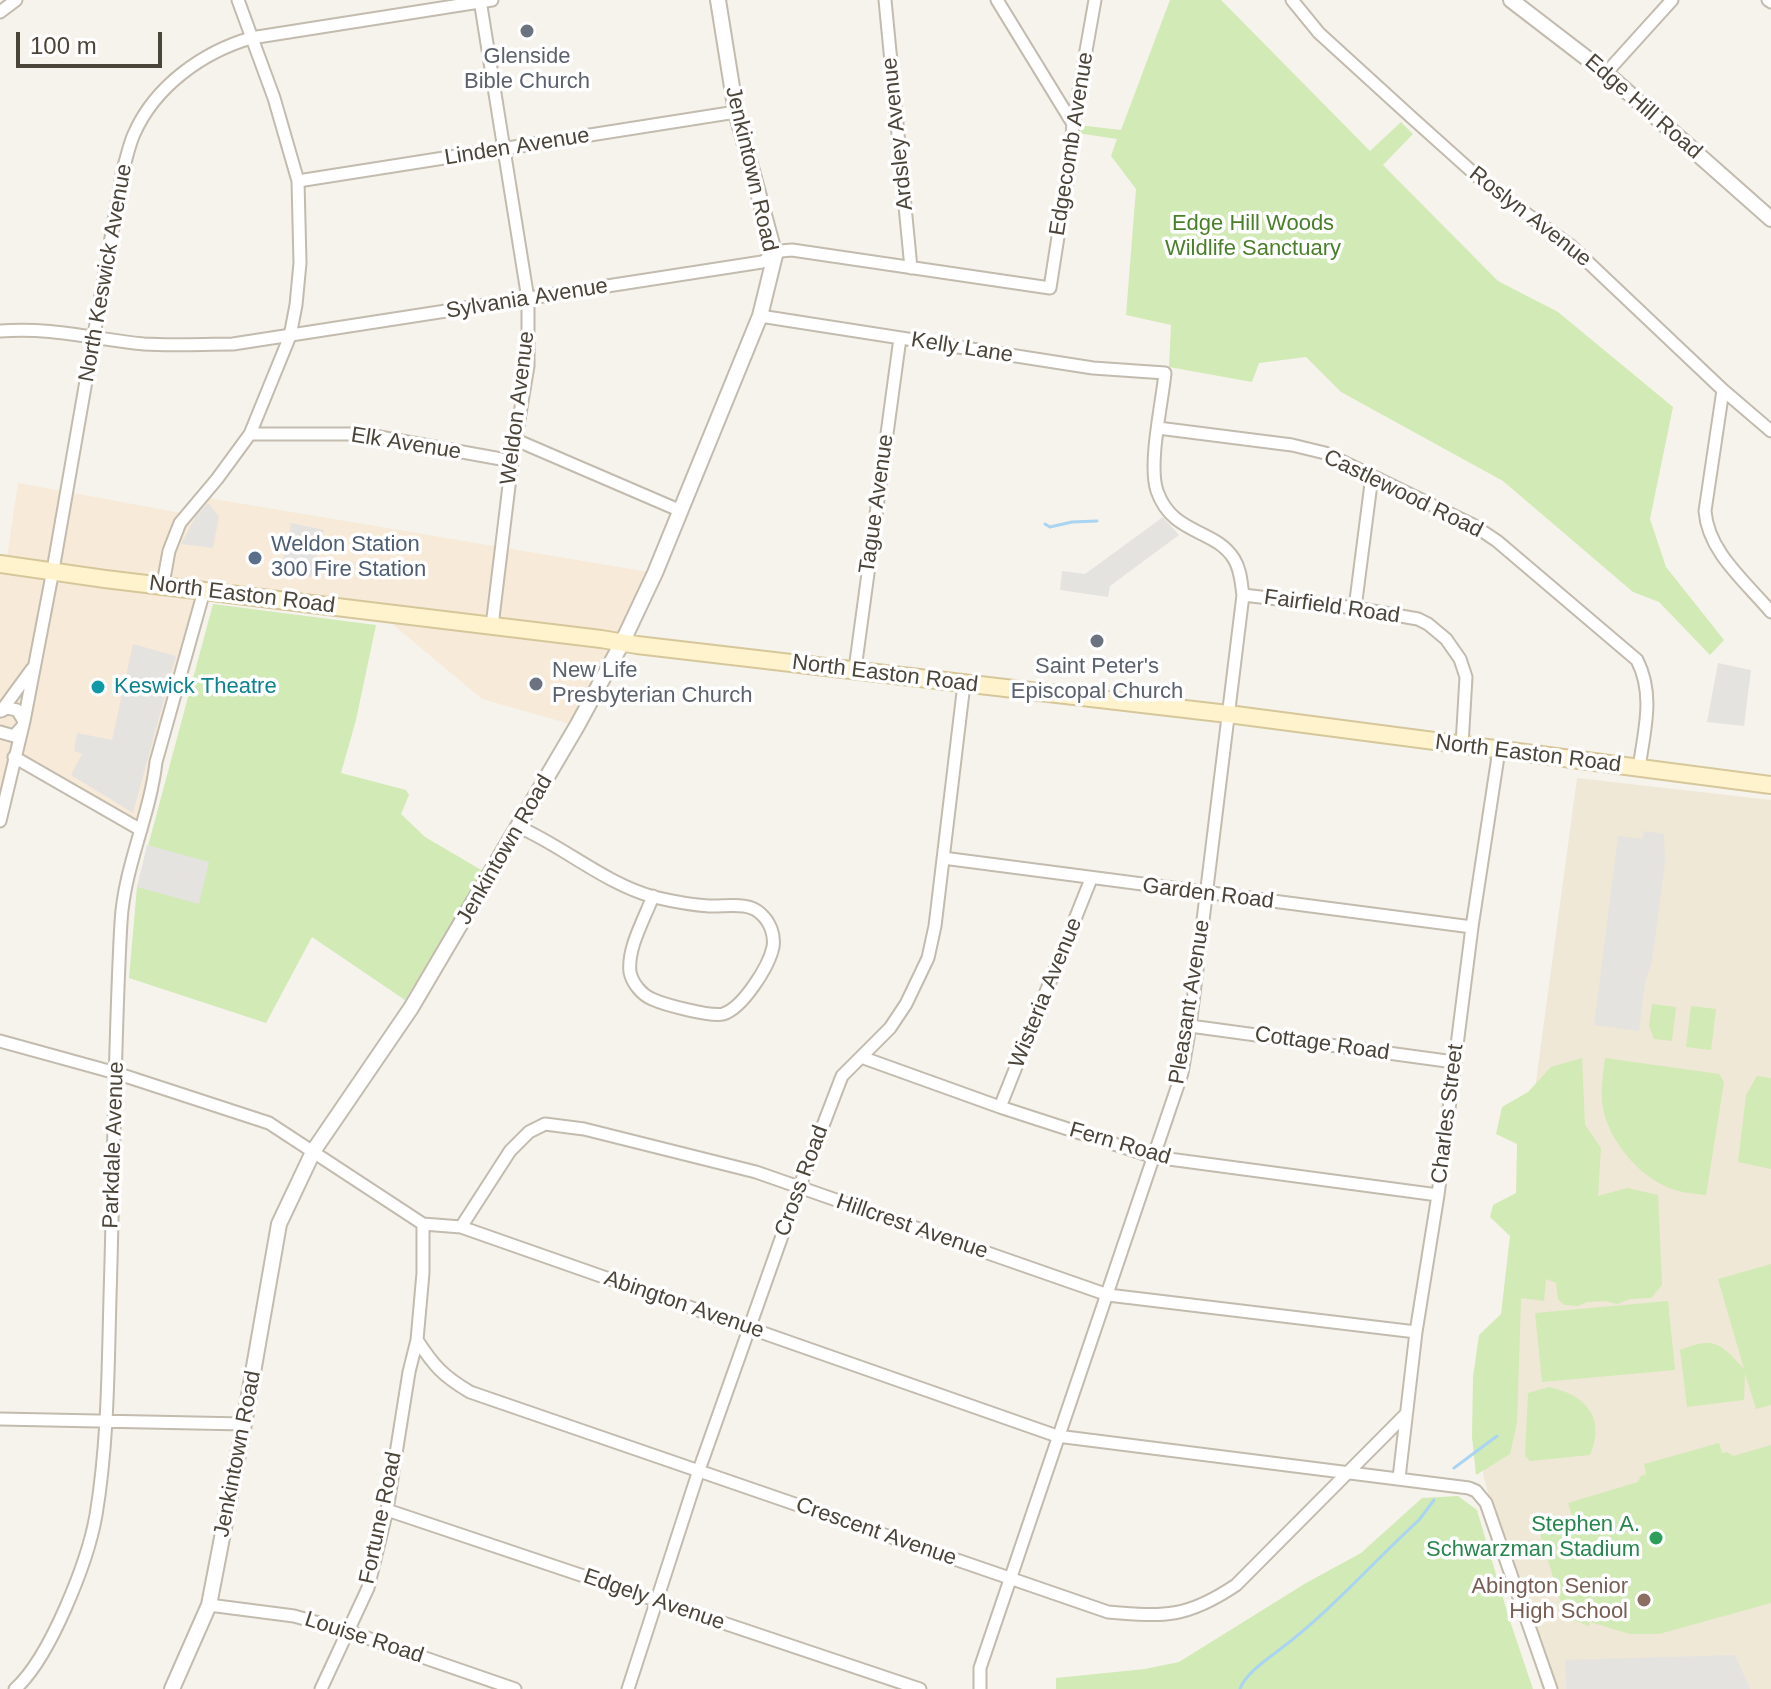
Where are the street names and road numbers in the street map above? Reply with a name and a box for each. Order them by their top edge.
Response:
street label: Edge Hill Road [1579,49,1707,165]
street label: Edgecomb Avenue [1044,50,1100,238]
street label: Ardsley Avenue [877,56,919,212]
street label: Jenkintown Road [719,84,783,254]
street label: Linden Avenue [443,123,591,171]
street label: Roslyn Avenue [1464,161,1596,273]
street label: North Keswick Avenue [74,162,138,384]
street label: Sylvania Avenue [444,273,610,325]
street label: Kelly Lane [909,327,1015,369]
street label: Weldon Avenue [495,330,541,486]
street label: Elk Avenue [349,422,463,466]
street label: Tague Avenue [854,433,900,575]
street label: Castlewood Road [1319,444,1487,544]
street label: North Easton Road [148,570,336,620]
street label: Fairfield Road [1262,584,1402,630]
street label: North Easton Road [791,649,979,699]
street label: North Easton Road [1434,729,1622,779]
street label: Jenkintown Road [451,770,559,930]
street label: Garden Road [1141,873,1275,915]
street label: Wisteria Avenue [1004,914,1088,1072]
street label: Pleasant Avenue [1164,918,1216,1086]
street label: Cottage Road [1253,1021,1391,1067]
street label: Charles Street [1426,1043,1470,1185]
street label: Parkdale Avenue [98,1061,130,1229]
street label: Fern Road [1066,1117,1174,1171]
street label: Cross Road [770,1122,834,1240]
street label: Hillcrest Avenue [833,1189,991,1265]
street label: Abington Avenue [601,1265,767,1345]
street label: Jenkintown Road [209,1369,267,1539]
street label: Fortune Road [354,1449,408,1587]
street label: Crescent Avenue [792,1492,960,1572]
street label: Edgely Avenue [580,1563,728,1637]
street label: Louise Road [301,1606,427,1670]

